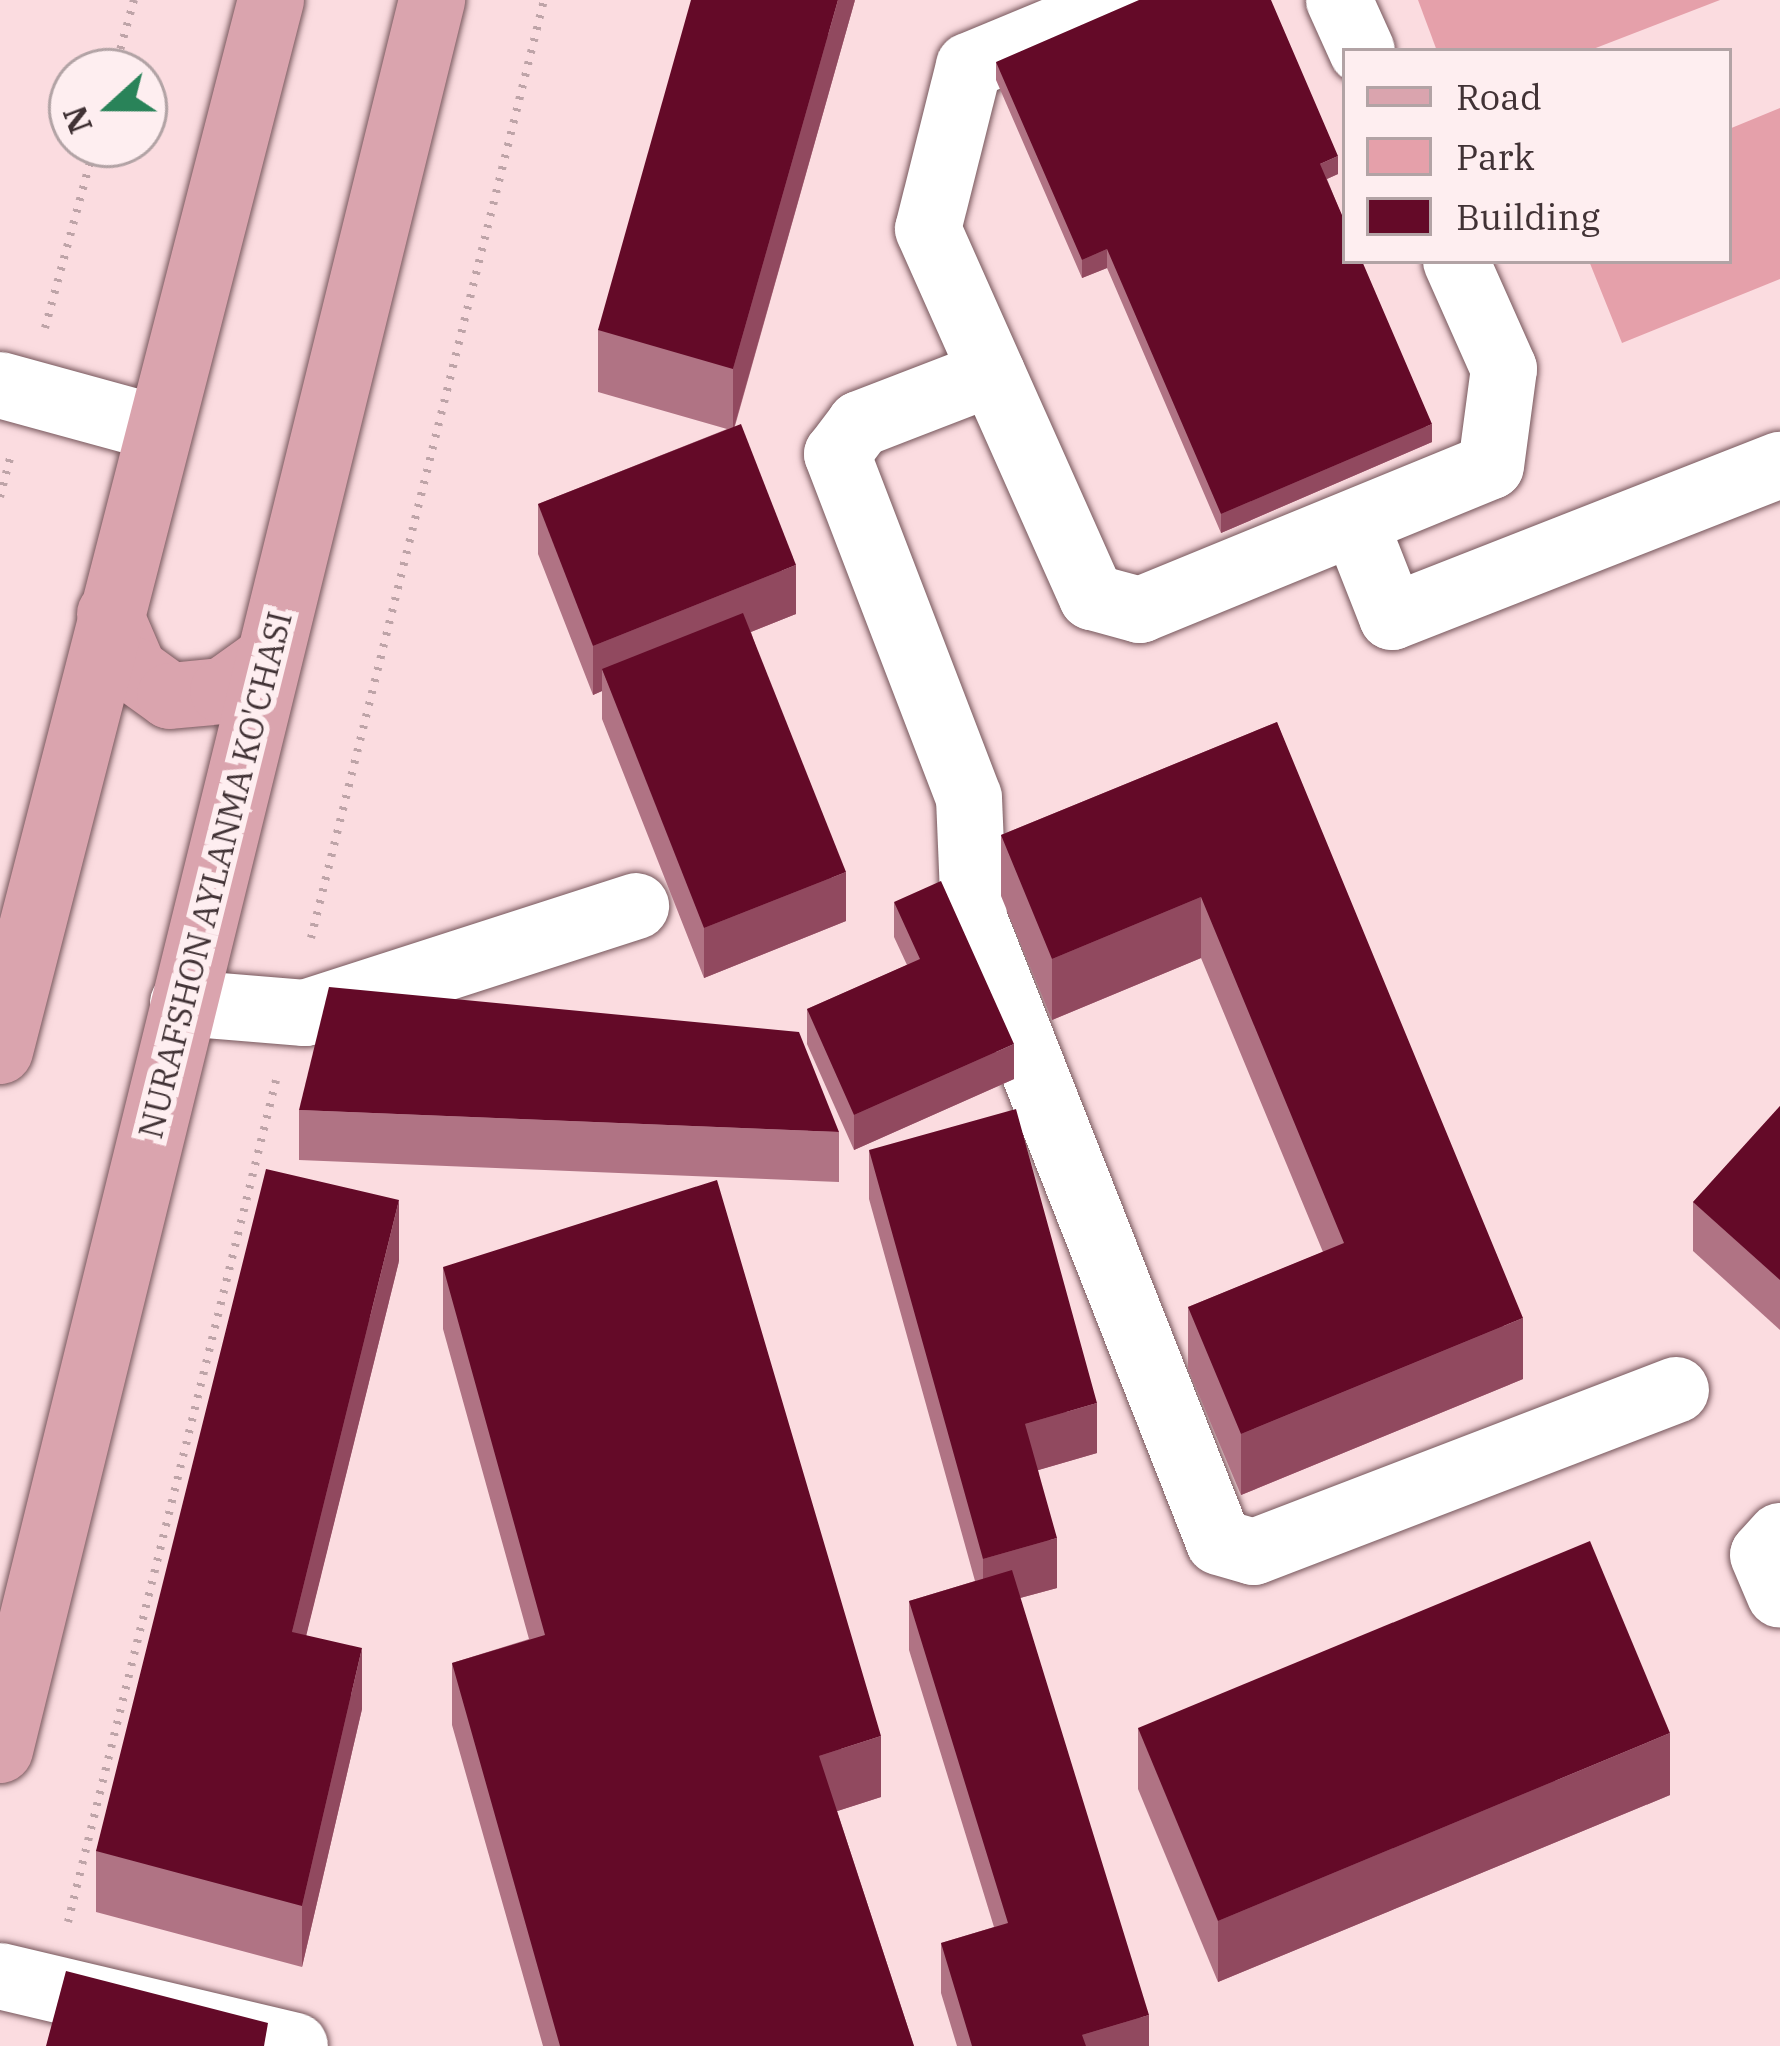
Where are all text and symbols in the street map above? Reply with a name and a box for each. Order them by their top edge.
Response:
north arrow [48,48,168,168]
legend [1342,48,1732,264]
text: Road [1456,73,1542,120]
text: N [52,100,101,140]
text: Park [1456,133,1535,180]
text: Building [1456,193,1600,240]
street label: NURAFSHON AYLANMA KO'CHASI [130,608,300,1142]

